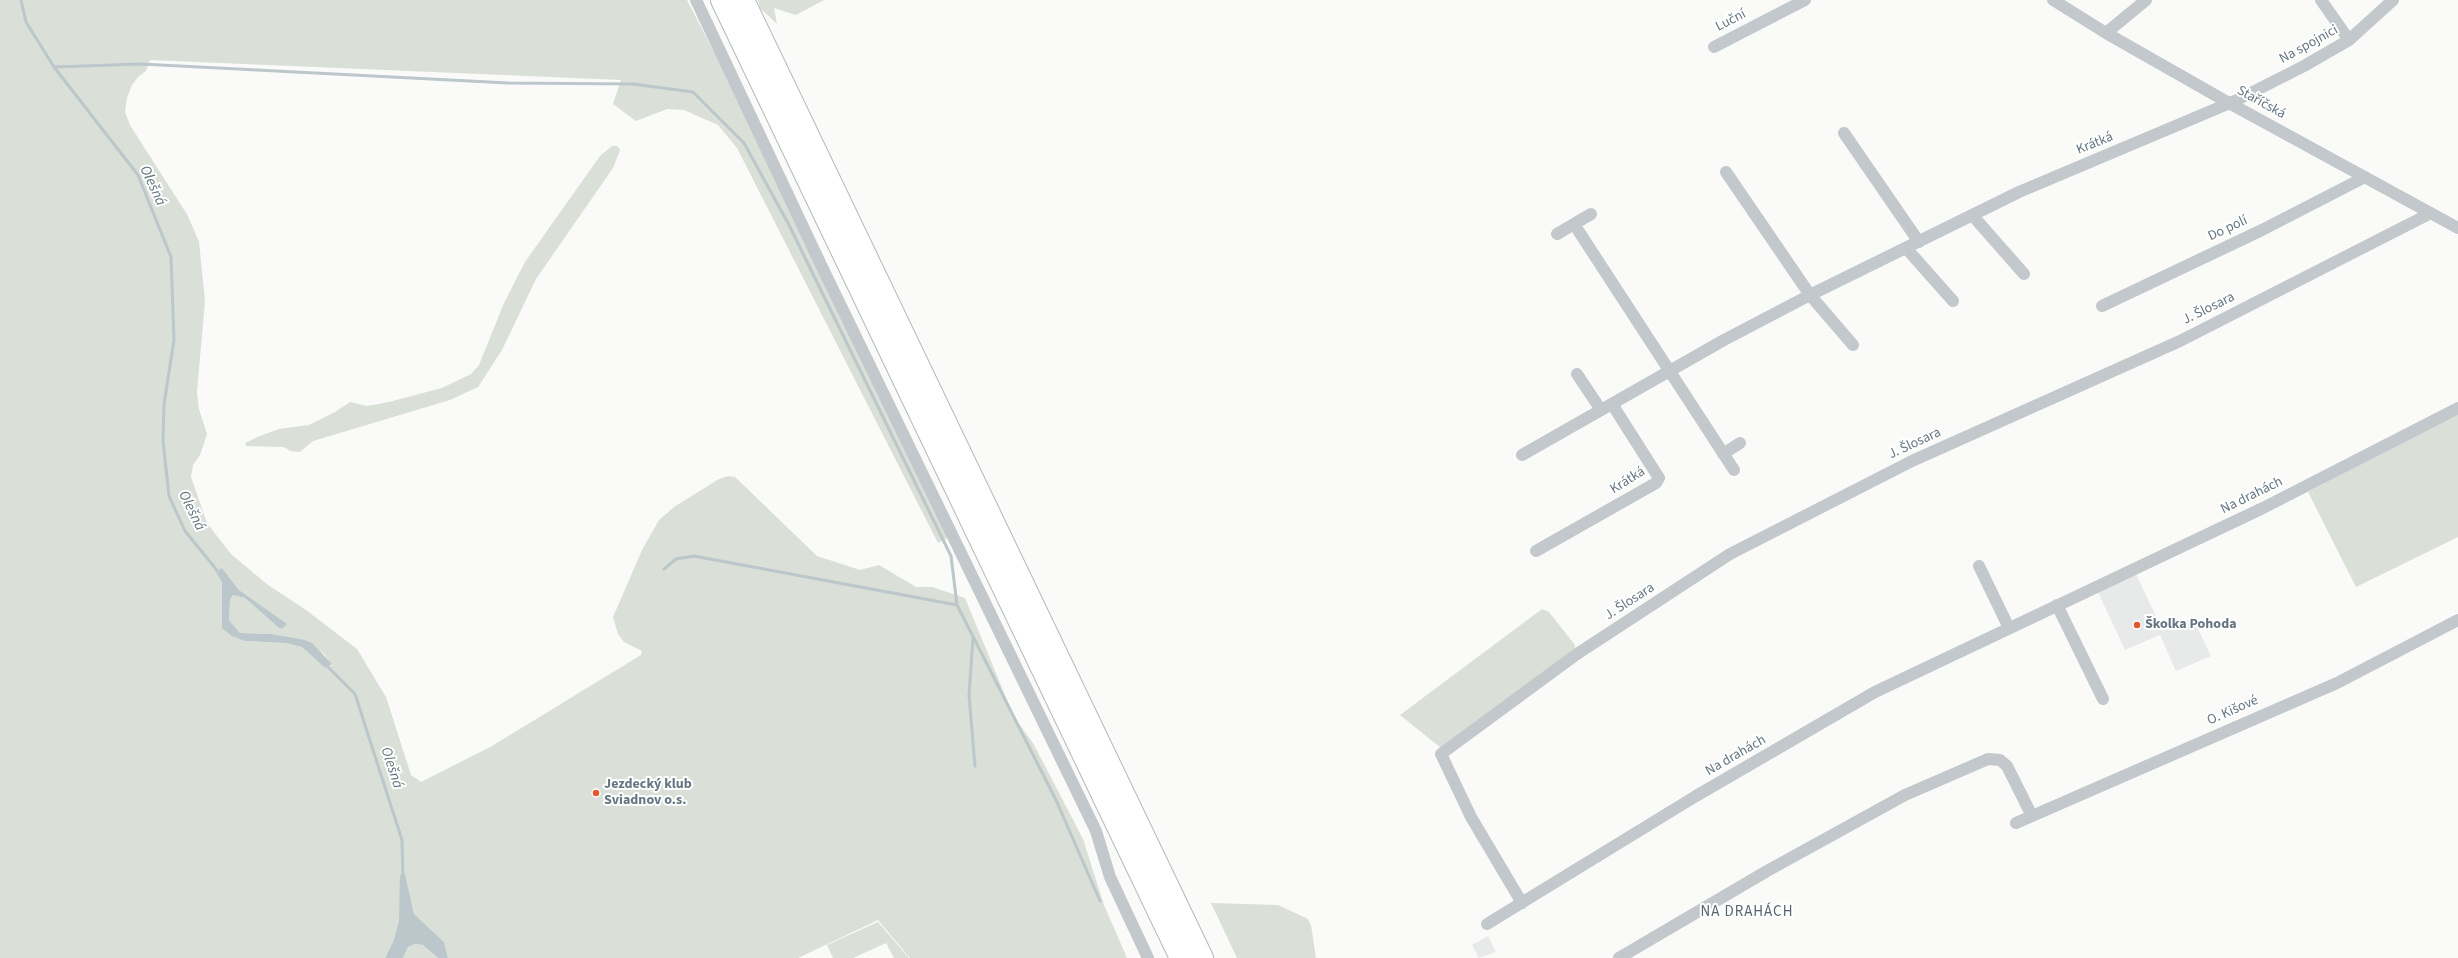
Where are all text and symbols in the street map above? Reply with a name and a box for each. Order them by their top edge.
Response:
street label: Luční [1713,6,1749,36]
street label: Na spojnici [2277,22,2341,68]
street label: Staříčská [2234,83,2288,123]
street label: Krátká [2074,129,2116,159]
water label: Olešná [135,163,169,209]
street label: Do polí [2206,213,2250,245]
street label: J. Šlosara [2180,289,2238,329]
street label: J. Šlosara [1886,425,1944,463]
street label: Krátká [1607,464,1649,498]
street label: Na drahách [2218,474,2286,518]
water label: Olešná [174,488,208,534]
street label: J. Šlosara [1602,580,1658,624]
place label: Školka Pohoda [2145,617,2237,633]
marker: Školka Pohoda [2132,620,2142,630]
street label: O. Kišové [2205,692,2261,730]
street label: Na drahách [1703,732,1769,780]
water label: Olešná [376,745,406,791]
place label: Jezdecký klub Sviadnov o.s. [604,777,692,810]
marker: Jezdecký klub Sviadnov o.s. [591,788,601,798]
district label: NA DRAHÁCH [1701,904,1793,922]

